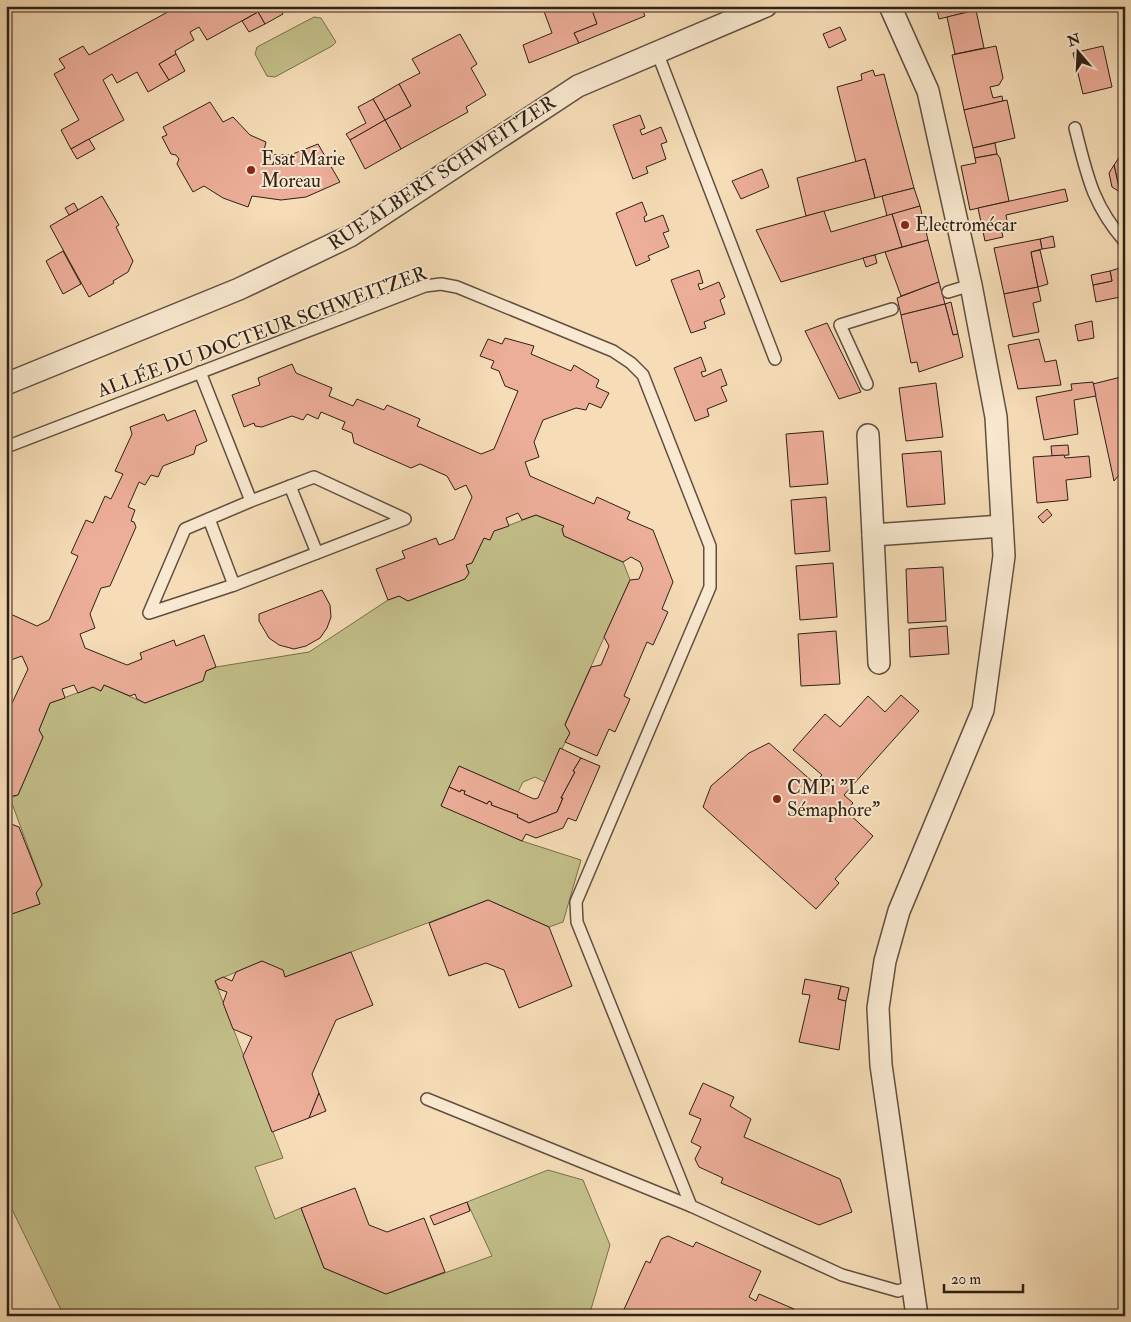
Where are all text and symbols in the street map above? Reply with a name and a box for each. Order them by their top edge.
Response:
north arrow [1054,28,1104,78]
text: N [1064,30,1083,51]
street label: RUE ALBERT SCHWEITZER [324,90,561,256]
place label: Esat Marie Moreau [261,147,345,193]
marker: Esat Marie Moreau [245,164,257,176]
place label: Electromécar [915,213,1017,237]
marker: Electromécar [899,219,911,231]
street label: ALLÉE DU DOCTEUR SCHWEITZER [92,259,430,403]
place label: CMPi "Le Sémaphore" [787,776,880,823]
marker: CMPi "Le Sémaphore" [771,793,783,805]
scale bar [944,1262,1022,1294]
text: 20 m [951,1270,981,1289]

